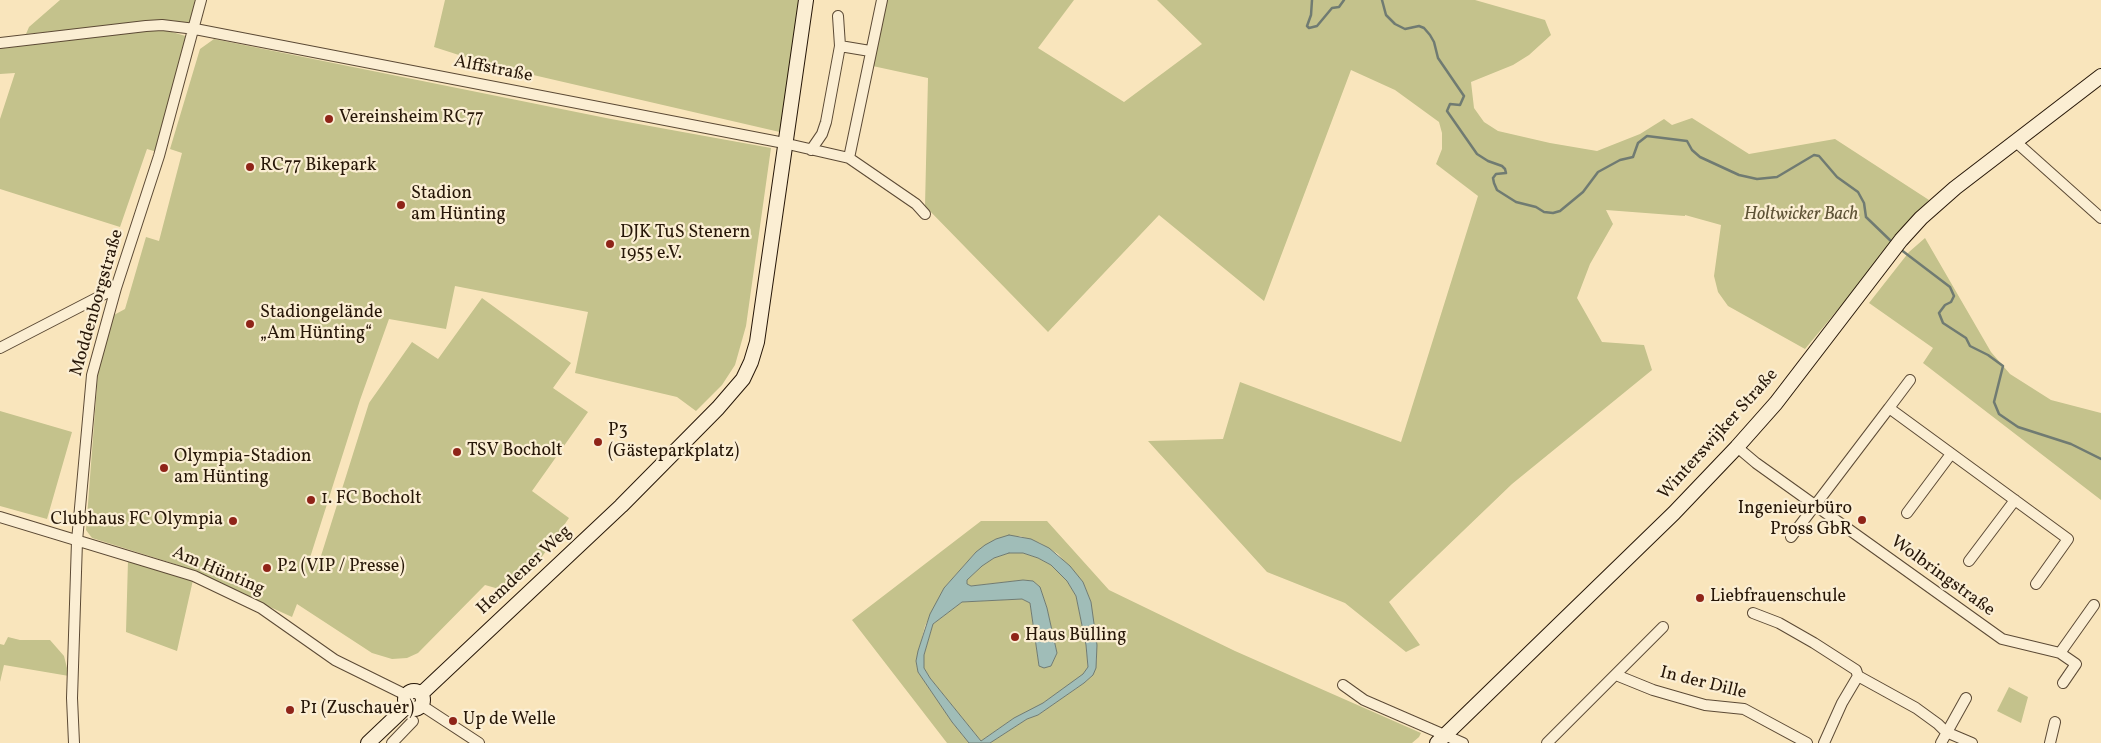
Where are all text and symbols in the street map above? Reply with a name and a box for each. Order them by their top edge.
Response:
street label: Alffstraße [452,52,534,88]
place label: Vereinsheim RC77 [339,108,484,130]
marker: Vereinsheim RC77 [323,113,335,125]
place label: RC77 Bikepark [260,156,376,178]
marker: RC77 Bikepark [244,161,256,173]
place label: Stadion am Hünting [411,184,506,226]
marker: Stadion am Hünting [395,199,407,211]
park label: Holtwicker Bach [1744,205,1858,227]
place label: DJK TuS Stenern 1955 e.V. [620,223,750,266]
street label: Moddenborgstraße [67,227,129,379]
marker: DJK TuS Stenern 1955 e.V. [604,238,616,250]
place label: Stadiongelände „Am Hünting“ [260,303,383,346]
marker: Stadiongelände „Am Hünting“ [244,318,256,330]
street label: Winterswijker Straße [1655,365,1783,505]
place label: P3 (Gästeparkplatz) [608,421,739,464]
marker: P3 (Gästeparkplatz) [592,436,604,448]
place label: TSV Bocholt [467,441,563,463]
marker: TSV Bocholt [451,446,463,458]
place label: Olympia-Stadion am Hünting [174,447,312,489]
marker: Olympia-Stadion am Hünting [158,462,170,474]
place label: 1. FC Bocholt [321,489,421,511]
marker: 1. FC Bocholt [305,494,317,506]
place label: Ingenieurbüro Pross GbR [1738,499,1852,542]
place label: Clubhaus FC Olympia [51,510,223,532]
marker: Ingenieurbüro Pross GbR [1856,514,1868,526]
marker: Clubhaus FC Olympia [227,515,239,527]
street label: Hemdener Weg [473,522,577,620]
street label: Wolbringstraße [1886,532,1998,622]
street label: Am Hünting [169,543,267,601]
place label: P2 (VIP / Presse) [277,557,405,579]
marker: P2 (VIP / Presse) [261,562,273,574]
place label: Liebfrauenschule [1710,587,1846,609]
marker: Liebfrauenschule [1694,592,1706,604]
place label: Haus Bülling [1025,626,1126,648]
marker: Haus Bülling [1009,631,1021,643]
street label: In der Dille [1658,663,1748,705]
place label: P1 (Zuschauer) [300,699,414,721]
marker: P1 (Zuschauer) [284,704,296,716]
place label: Up de Welle [463,710,556,732]
marker: Up de Welle [447,715,459,727]

